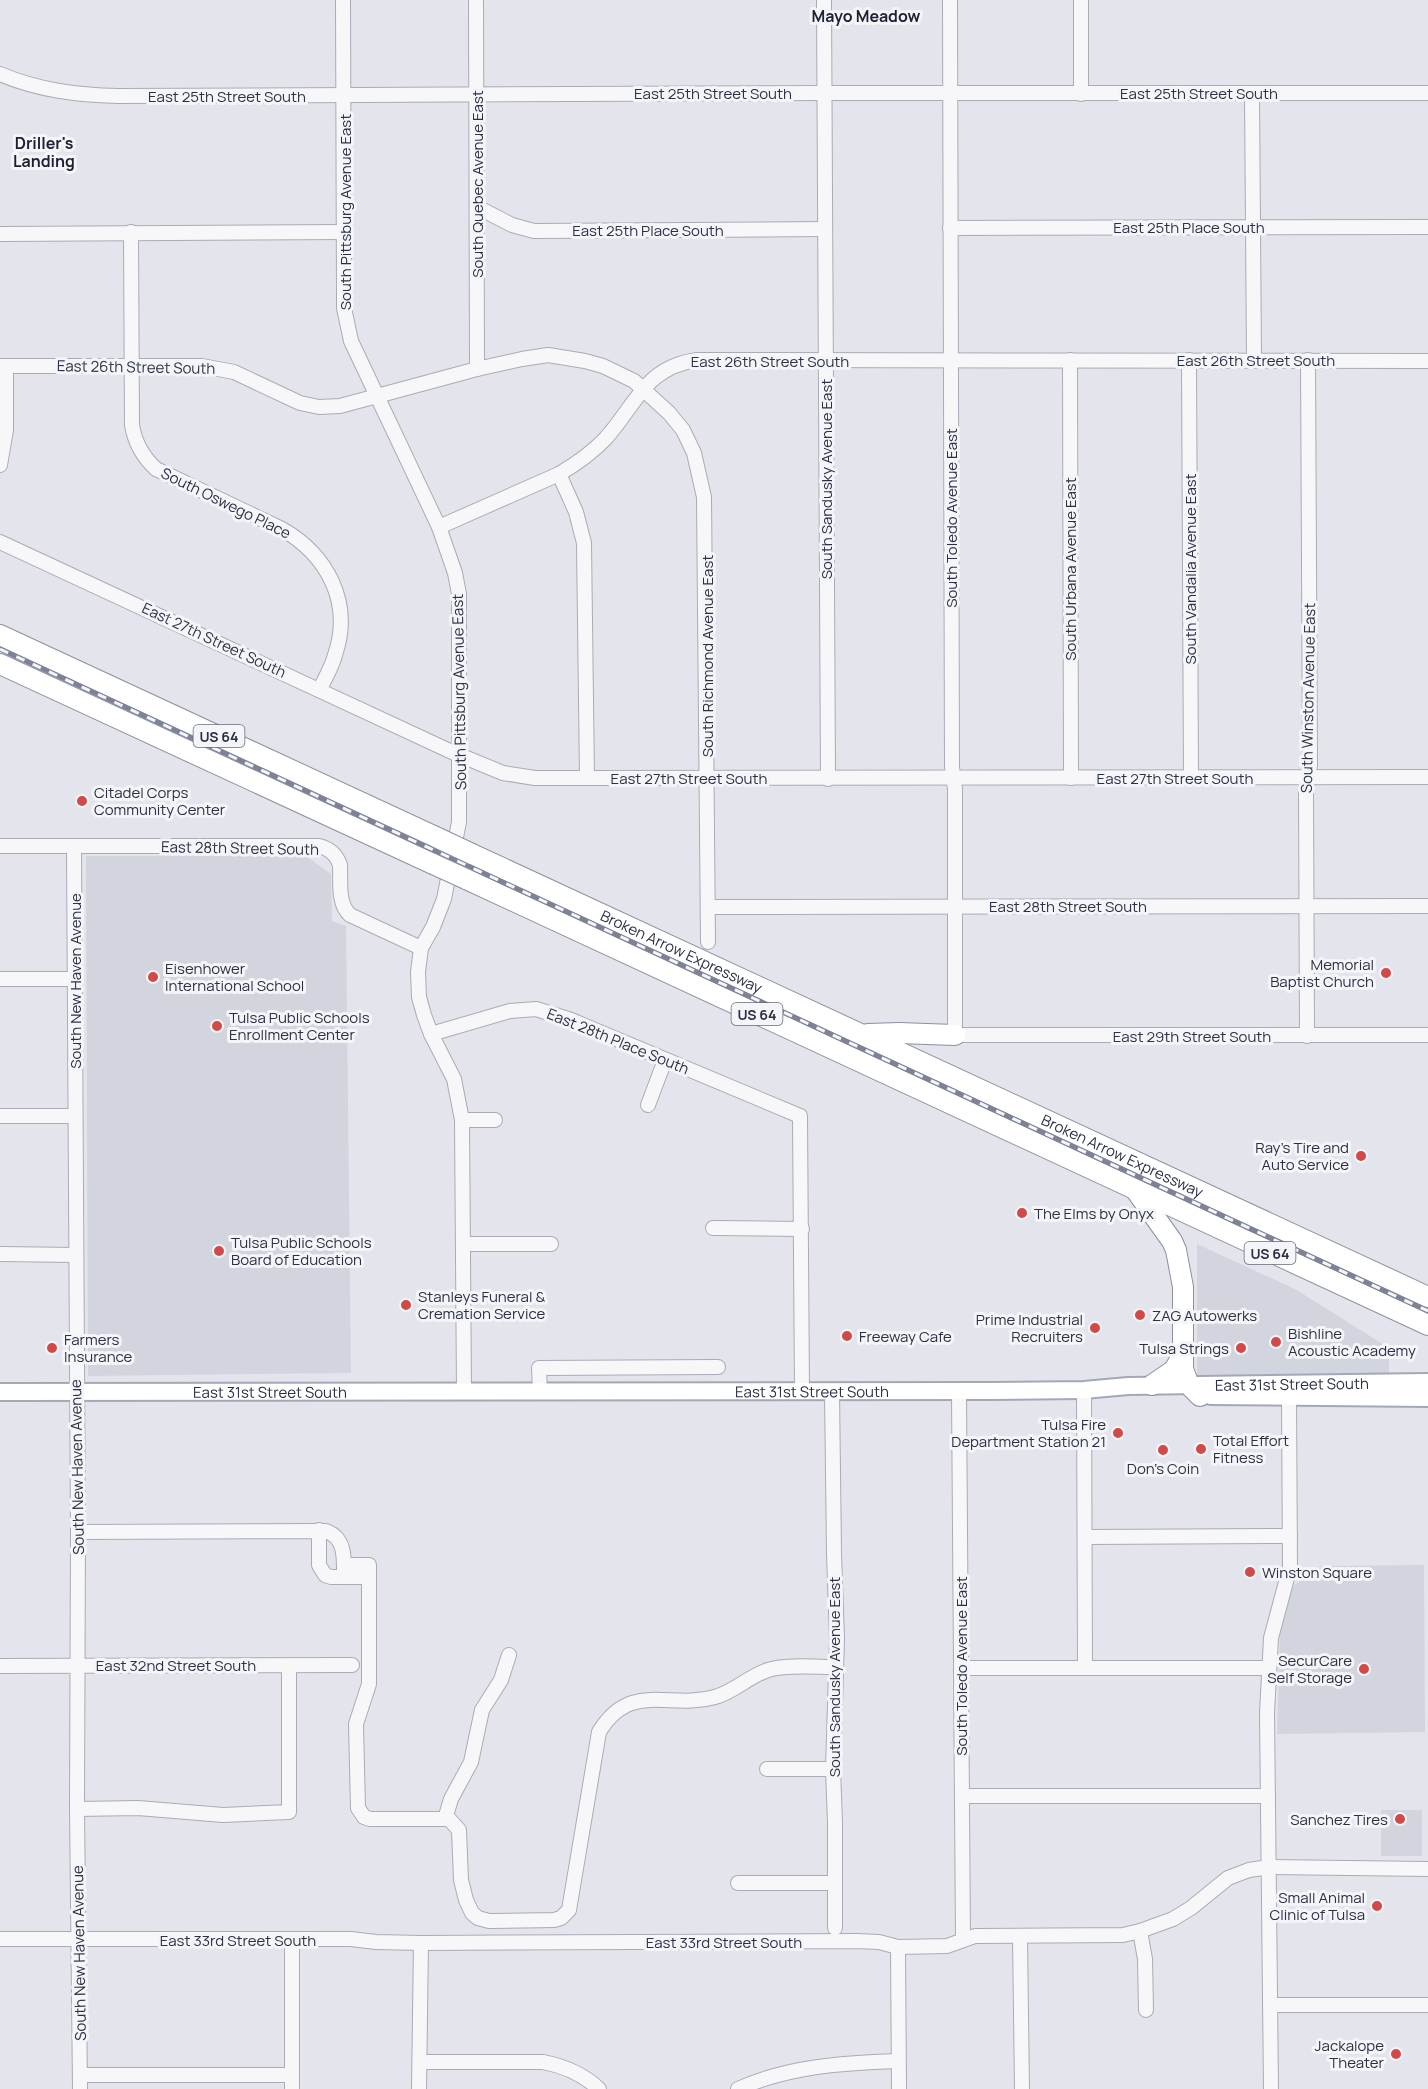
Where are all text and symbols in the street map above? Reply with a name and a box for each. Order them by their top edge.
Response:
district label: Mayo Meadow [812,5,921,27]
street label: East 25th Street South [634,83,792,104]
street label: East 25th Street South [1120,83,1278,104]
street label: East 25th Street South [148,86,306,107]
street label: South Quebec Avenue East [467,90,488,278]
street label: South Pittsburg Avenue East [335,114,356,310]
district label: Driller's Landing [13,132,75,172]
street label: East 25th Place South [1113,217,1265,238]
street label: East 25th Place South [572,220,724,241]
street label: East 26th Street South [1177,350,1335,371]
street label: East 26th Street South [691,351,849,372]
street label: East 26th Street South [57,355,216,379]
street label: South Sandusky Avenue East [816,379,837,579]
street label: South Toledo Avenue East [941,428,962,608]
street label: South Oswego Place [158,462,295,544]
street label: South Vandalia Avenue East [1180,473,1201,665]
street label: South Urbana Avenue East [1060,477,1081,661]
street label: South Richmond Avenue East [697,555,718,757]
street label: South Pittsburg Avenue East [447,594,471,790]
street label: East 27th Street South [139,597,290,683]
street label: South Winston Avenue East [1296,603,1320,793]
road number: US 64 [194,725,244,747]
street label: East 27th Street South [611,768,767,789]
street label: East 27th Street South [1097,768,1253,789]
place label: Citadel Corps Community Center [94,782,226,820]
marker: Citadel Corps Community Center [75,794,89,808]
street label: East 28th Street South [161,836,319,860]
street label: South New Haven Avenue [65,893,86,1069]
street label: East 28th Street South [989,896,1147,917]
street label: Broken Arrow Expressway [597,905,766,998]
place label: Memorial Baptist Church [1270,954,1374,992]
place label: Eisenhower International School [165,958,304,996]
marker: Memorial Baptist Church [1379,966,1393,980]
marker: Eisenhower International School [146,970,160,984]
street label: East 28th Place South [544,1003,692,1079]
road number: US 64 [732,1003,783,1025]
place label: Tulsa Public Schools Enrollment Center [229,1007,370,1045]
marker: Tulsa Public Schools Enrollment Center [210,1019,224,1033]
street label: East 29th Street South [1113,1026,1271,1047]
street label: Broken Arrow Expressway [1038,1109,1207,1202]
place label: Ray's Tire and Auto Service [1255,1137,1349,1175]
marker: Ray's Tire and Auto Service [1354,1149,1368,1163]
place label: The Elms by Onyx [1034,1203,1154,1224]
marker: The Elms by Onyx [1015,1206,1029,1220]
place label: Tulsa Public Schools Board of Education [231,1232,372,1270]
road number: US 64 [1244,1242,1296,1264]
marker: Tulsa Public Schools Board of Education [212,1244,226,1258]
place label: Stanleys Funeral & Cremation Service [418,1286,545,1324]
marker: Stanleys Funeral & Cremation Service [399,1298,413,1312]
place label: ZAG Autowerks [1152,1305,1257,1326]
marker: ZAG Autowerks [1133,1308,1147,1322]
place label: Prime Industrial Recruiters [976,1309,1083,1347]
marker: Prime Industrial Recruiters [1088,1321,1102,1335]
place label: Bishline Acoustic Academy [1288,1323,1416,1361]
place label: Freeway Cafe [859,1326,952,1347]
place label: Farmers Insurance [64,1329,133,1367]
marker: Freeway Cafe [840,1329,854,1343]
marker: Bishline Acoustic Academy [1269,1335,1283,1349]
place label: Tulsa Strings [1139,1338,1229,1359]
marker: Farmers Insurance [45,1341,59,1355]
marker: Tulsa Strings [1234,1341,1248,1355]
street label: East 31st Street South [1215,1372,1369,1395]
street label: South New Haven Avenue [65,1379,89,1555]
street label: East 31st Street South [193,1381,347,1402]
street label: East 31st Street South [735,1381,889,1402]
place label: Tulsa Fire Department Station 21 [951,1414,1106,1452]
marker: Tulsa Fire Department Station 21 [1111,1426,1125,1440]
place label: Total Effort Fitness [1213,1430,1289,1468]
marker: Total Effort Fitness [1194,1442,1208,1456]
marker: Don's Coin [1156,1443,1170,1457]
place label: Don's Coin [1127,1458,1199,1479]
place label: Winston Square [1262,1562,1372,1583]
marker: Winston Square [1243,1565,1257,1579]
street label: South Toledo Avenue East [951,1576,972,1756]
street label: South Sandusky Avenue East [824,1577,845,1777]
place label: SecurCare Self Storage [1267,1650,1352,1688]
street label: East 32nd Street South [96,1655,256,1676]
marker: SecurCare Self Storage [1357,1662,1371,1676]
place label: Sanchez Tires [1290,1809,1388,1830]
marker: Sanchez Tires [1393,1812,1407,1826]
street label: South New Haven Avenue [67,1865,91,2041]
place label: Small Animal Clinic of Tulsa [1270,1887,1365,1925]
marker: Small Animal Clinic of Tulsa [1370,1899,1384,1913]
street label: East 33rd Street South [160,1930,316,1951]
street label: East 33rd Street South [646,1932,802,1953]
place label: Jackalope Theater [1315,2035,1385,2073]
marker: Jackalope Theater [1389,2047,1403,2061]

